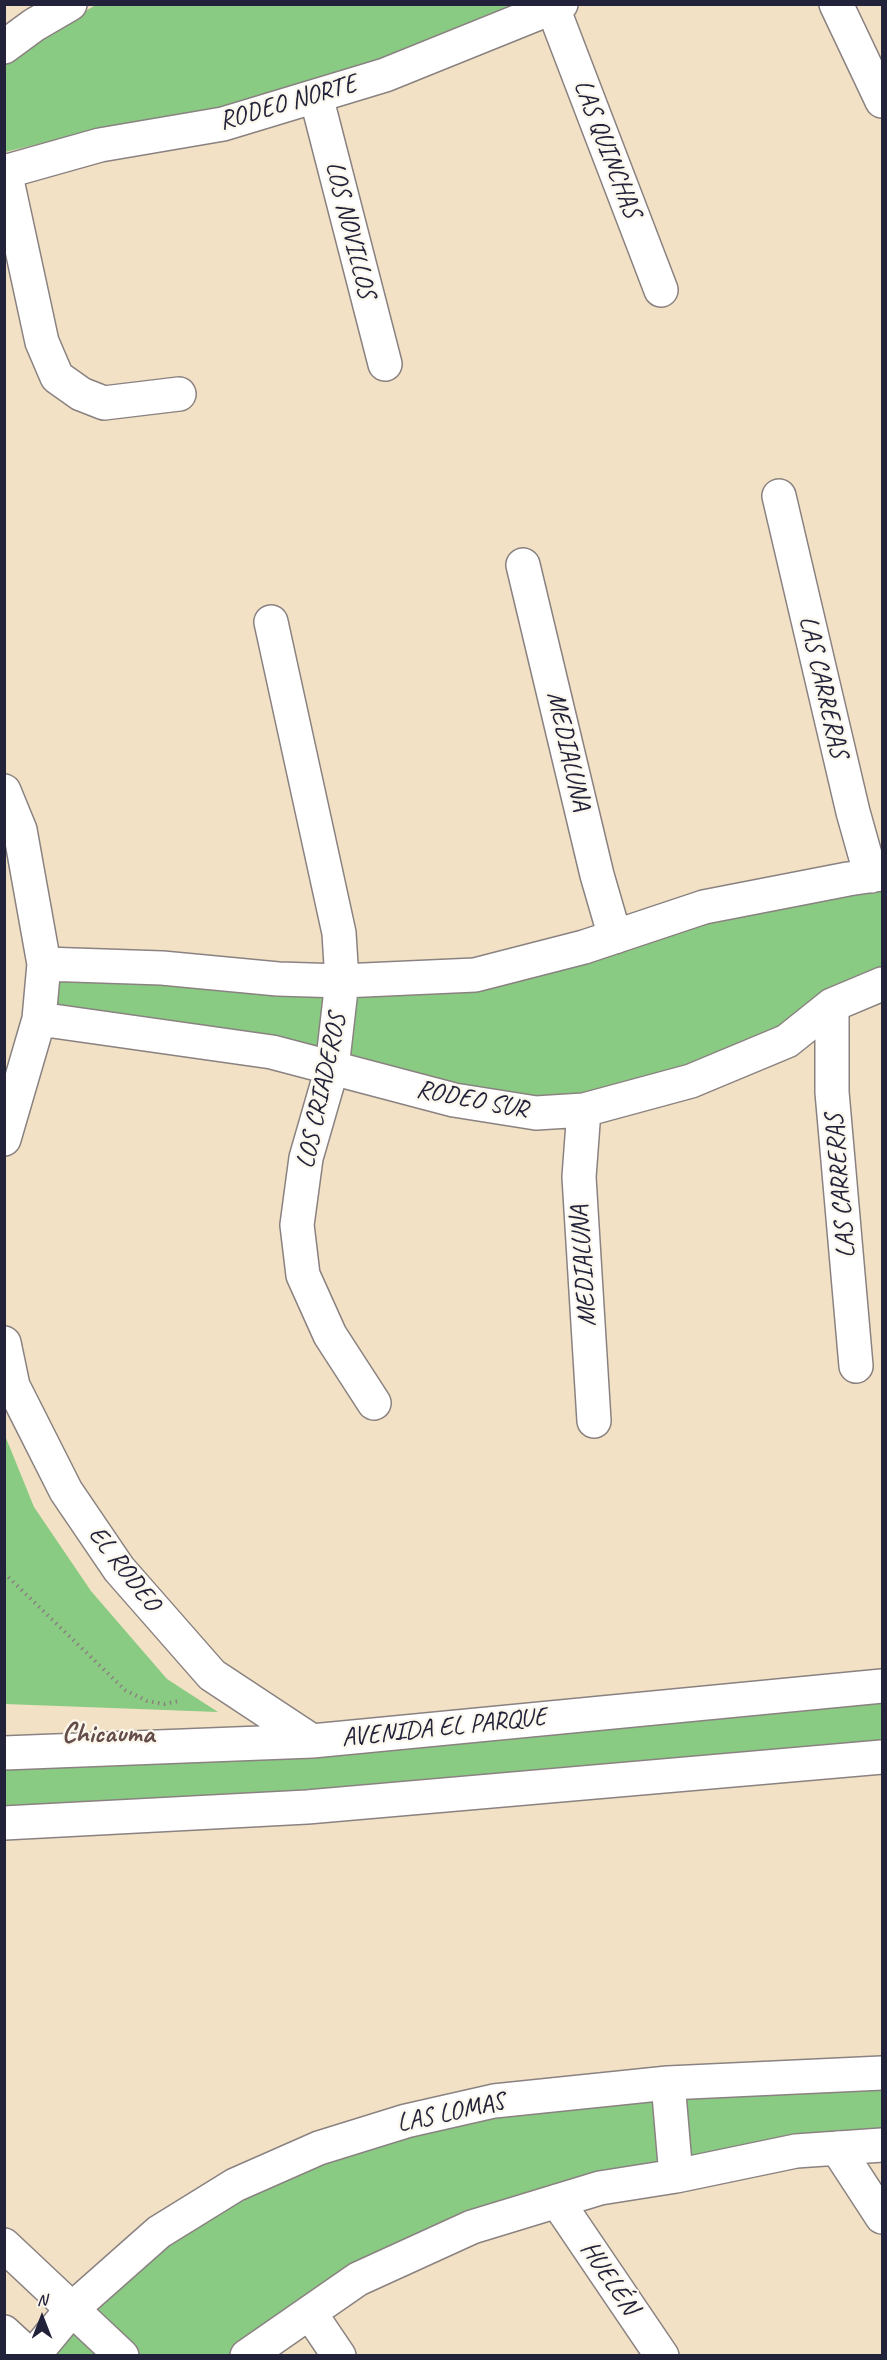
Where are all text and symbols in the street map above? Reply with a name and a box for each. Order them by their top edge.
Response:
street label: RODEO NORTE [216,68,360,138]
street label: LAS QUINCHAS [566,76,648,222]
street label: LOS NOVILLOS [318,158,382,302]
street label: LAS CARRERAS [792,613,854,761]
street label: MEDIALUNA [539,688,597,814]
street label: LOS CRIADEROS [290,1011,354,1171]
street label: RODEO SUR [414,1074,530,1126]
street label: LAS CARRERAS [819,1113,863,1259]
street label: MEDIALUNA [564,1204,604,1328]
street label: EL RODEO [81,1520,167,1618]
street label: AVENIDA EL PARQUE [340,1702,548,1754]
district label: Chicauma [62,1718,154,1752]
street label: LAS LOMAS [394,2086,508,2140]
street label: HUELÉN [573,2235,645,2321]
north arrow [12,2288,72,2348]
text: N [37,2290,47,2310]

